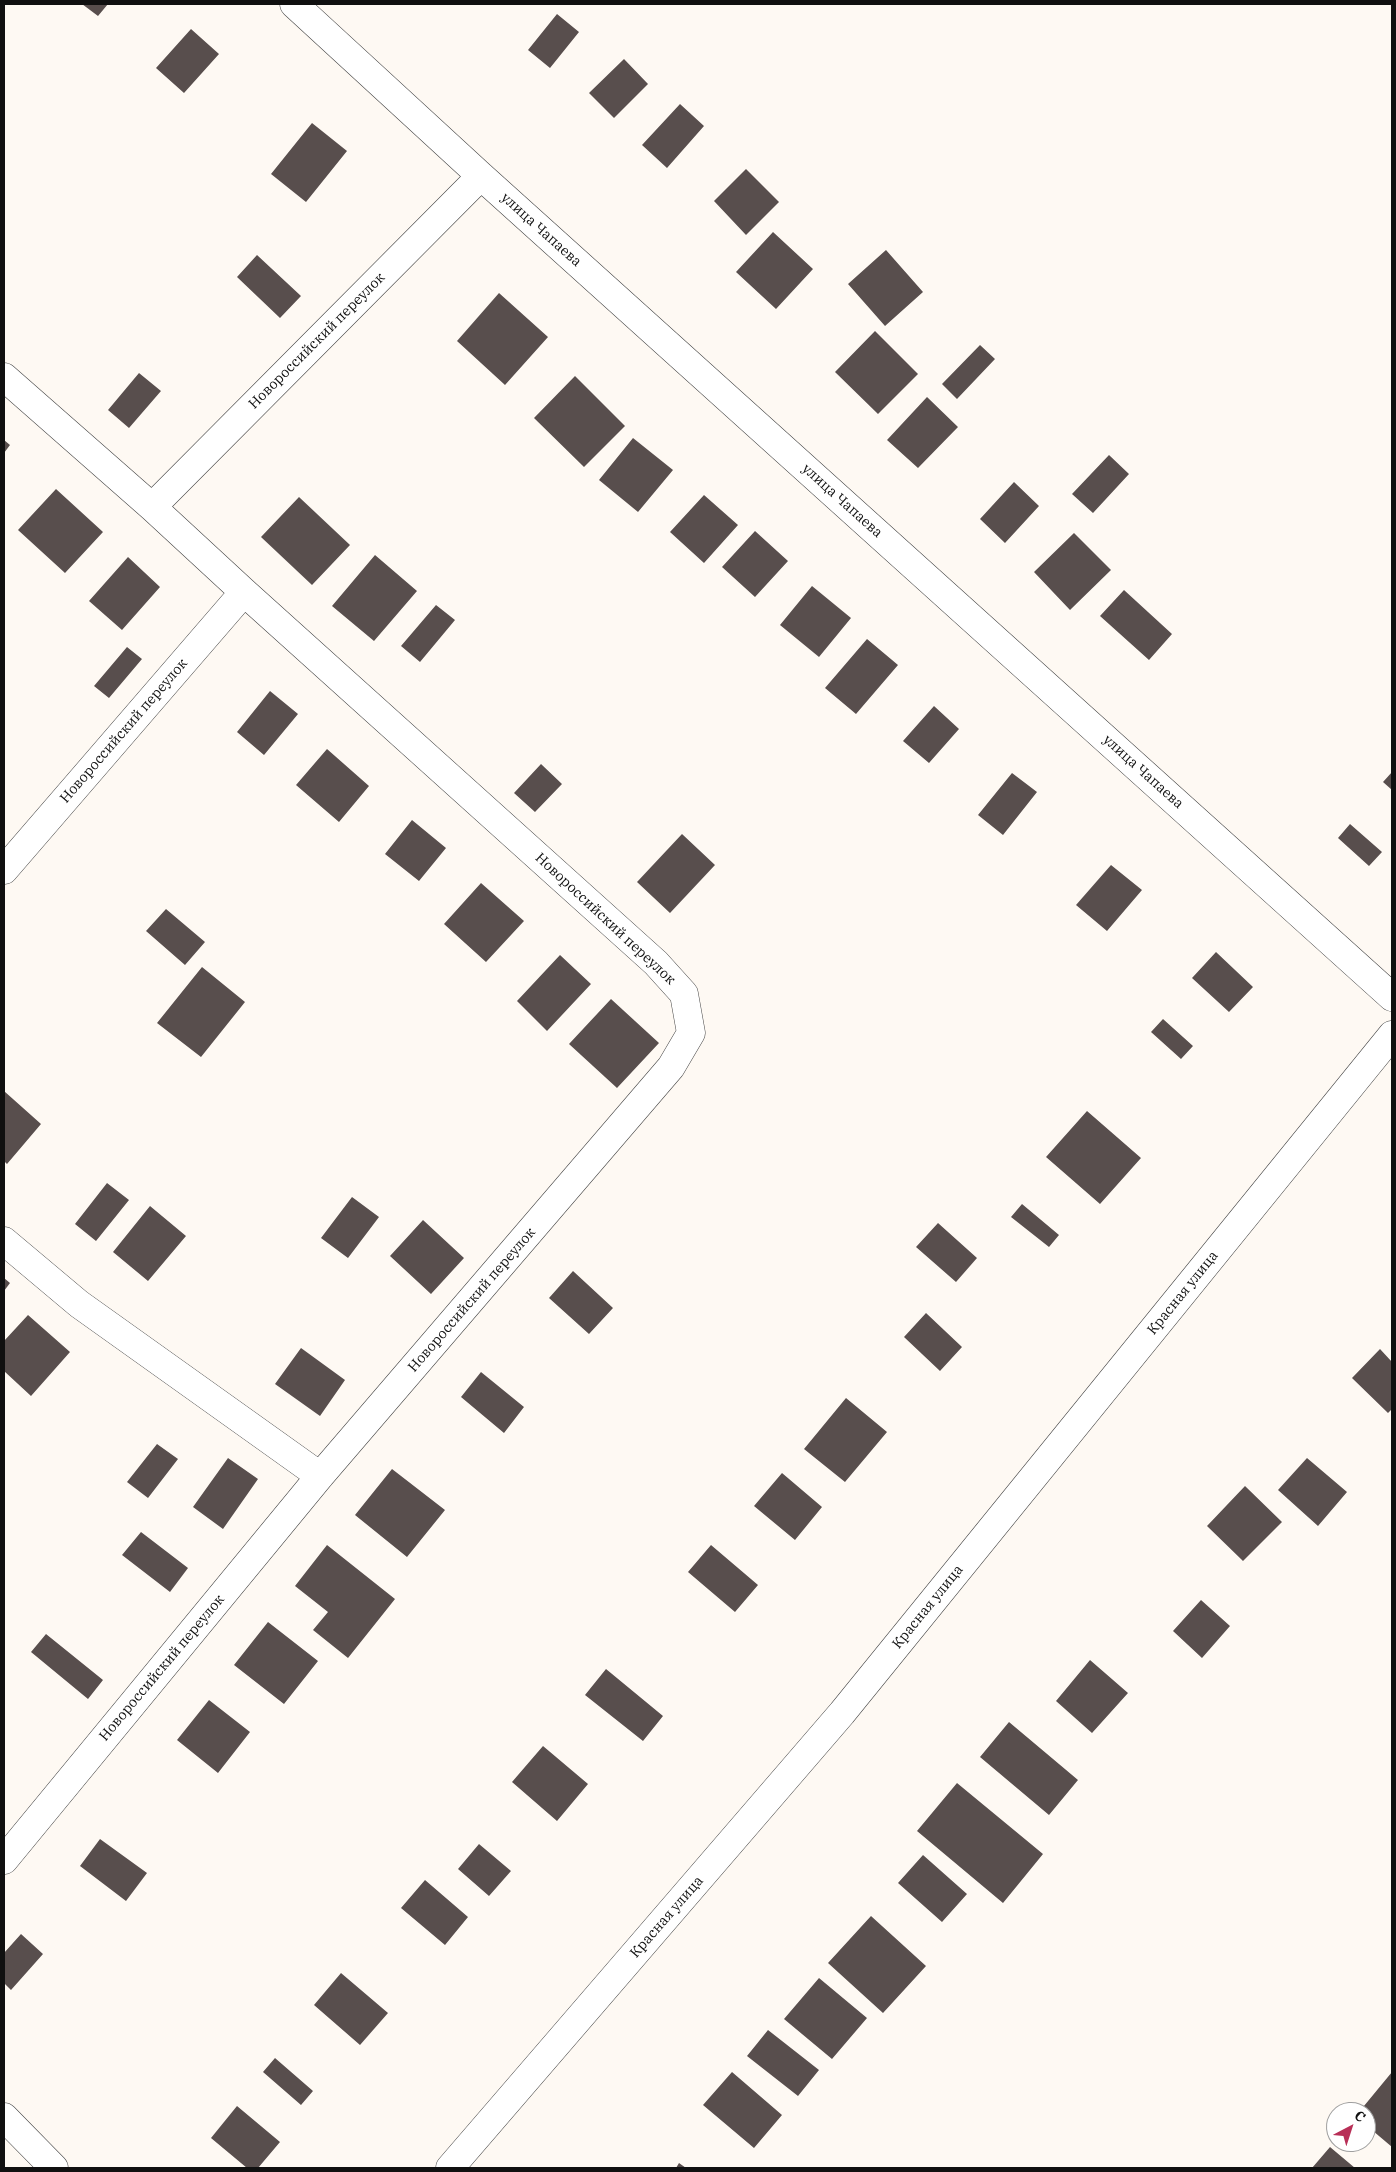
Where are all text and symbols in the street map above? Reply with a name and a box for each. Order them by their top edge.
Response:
street label: улица Чапаева [497,190,585,270]
street label: Новороссийский переулок [245,269,389,413]
street label: улица Чапаева [798,461,886,541]
street label: Новороссийский переулок [57,655,191,807]
street label: улица Чапаева [1099,732,1187,812]
street label: Новороссийский переулок [531,850,679,988]
street label: Новороссийский переулок [405,1224,539,1376]
street label: Красная улица [1144,1248,1222,1338]
street label: Красная улица [889,1562,967,1652]
street label: Новороссийский переулок [96,1592,228,1744]
street label: Красная улица [627,1873,707,1961]
north arrow [1326,2102,1376,2152]
text: С [1351,2106,1369,2126]

